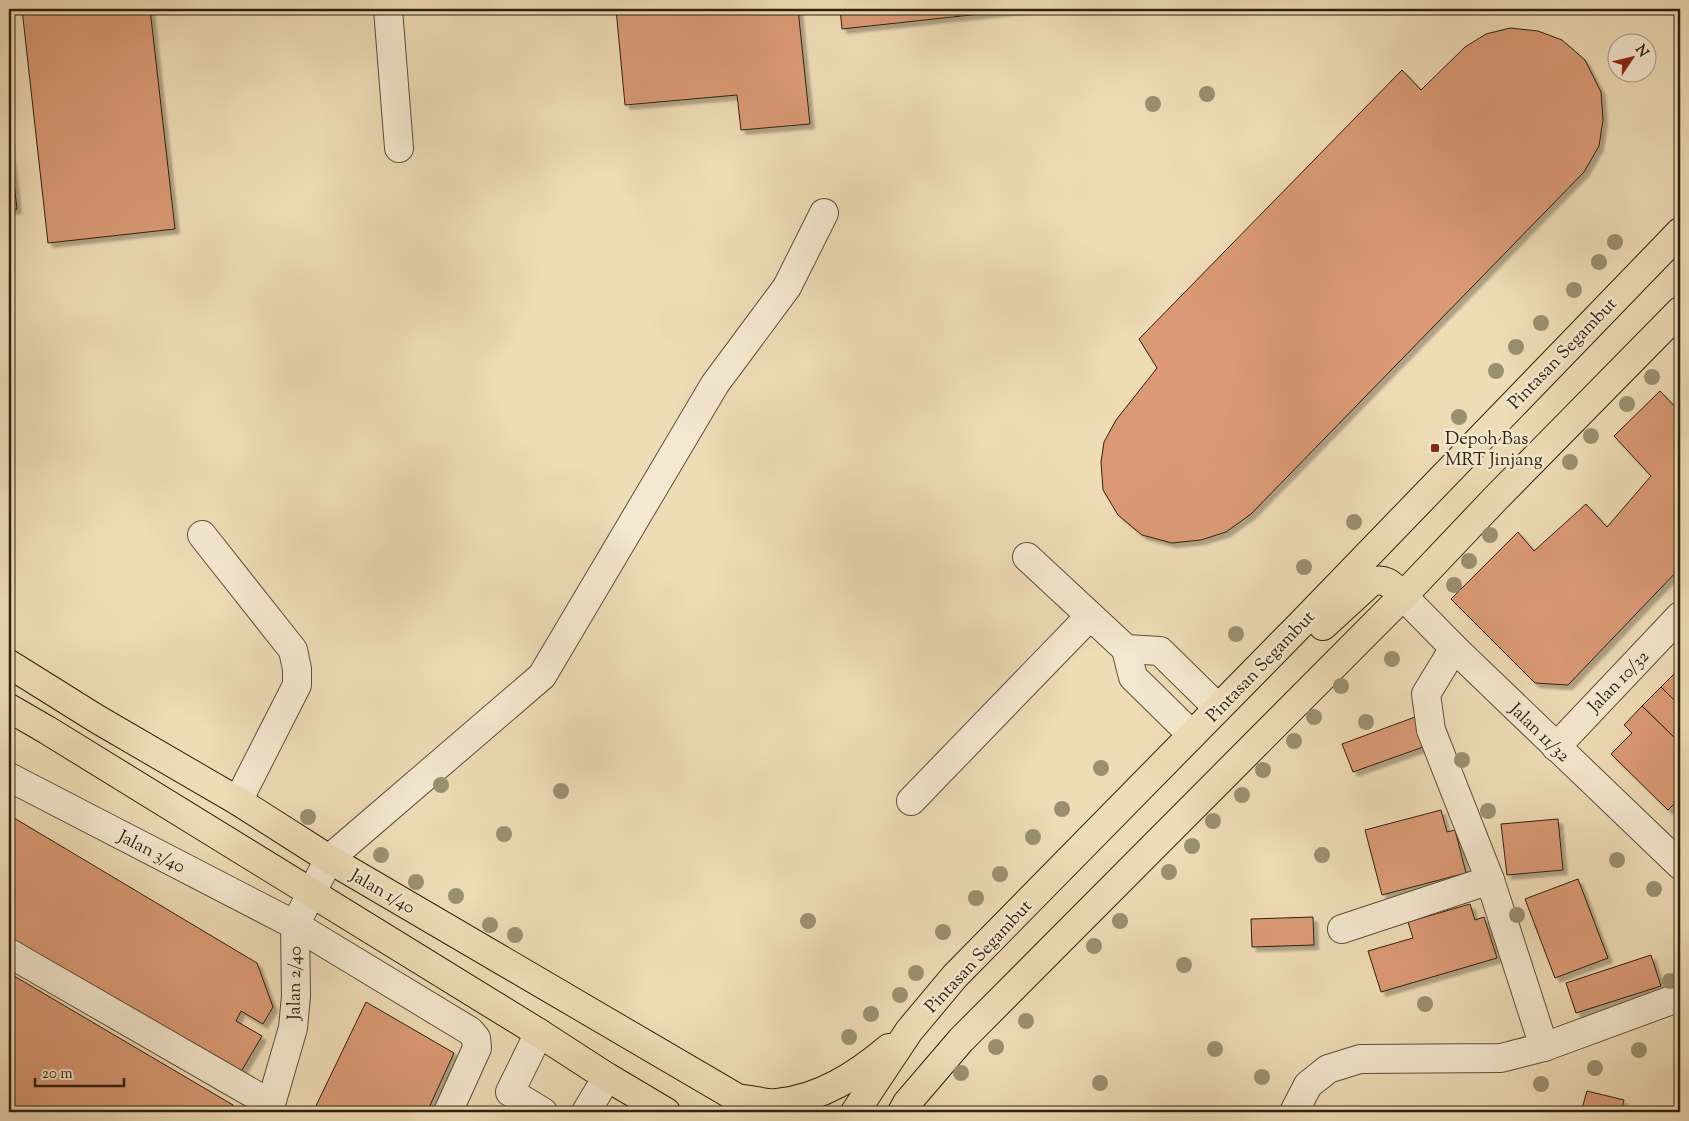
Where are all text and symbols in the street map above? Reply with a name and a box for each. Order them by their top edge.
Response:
north arrow [1606,32,1656,82]
text: N [1630,41,1652,62]
street label: Pintasan Segambut [1503,292,1624,416]
place label: Depoh Bas MRT Jinjang [1445,427,1543,474]
marker: Depoh Bas MRT Jinjang [1429,442,1441,454]
street label: Pintasan Segambut [1201,605,1322,729]
street label: Jalan 10/32 [1582,645,1656,720]
street label: Jalan 11/32 [1502,697,1575,769]
street label: Jalan 3/40 [112,824,189,881]
street label: Jalan 1/40 [344,863,419,922]
street label: Pintasan Segambut [920,895,1039,1020]
street label: Jalan 2/40 [282,946,310,1021]
scale bar [35,1056,124,1088]
text: 20 m [42,1064,73,1085]

